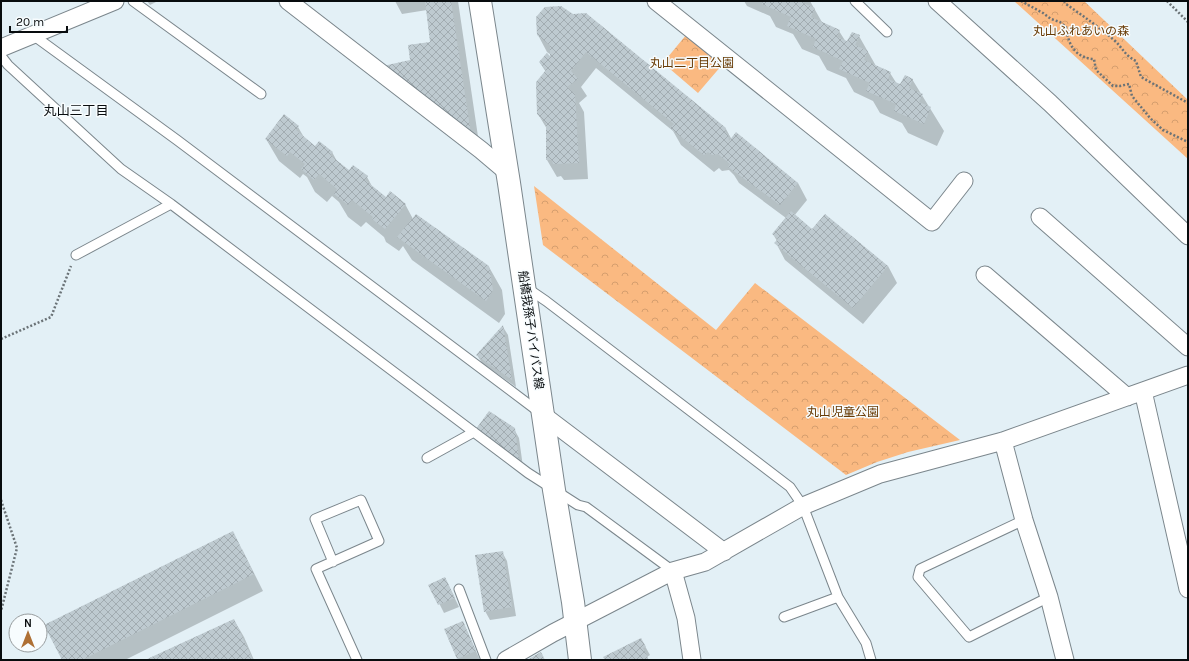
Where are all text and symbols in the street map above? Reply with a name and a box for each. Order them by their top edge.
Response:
scale bar [10,8,67,34]
text: 20 m [16,15,44,29]
park label: 丸山ふれあいの森 [1033,24,1129,38]
park label: 丸山二丁目公園 [650,56,734,70]
district label: 丸山三丁目 [43,103,109,118]
street label: 船橋我孫子バイパス線 [516,270,546,390]
park label: 丸山児童公園 [807,405,879,419]
north arrow [8,613,48,653]
text: N [24,617,32,630]

